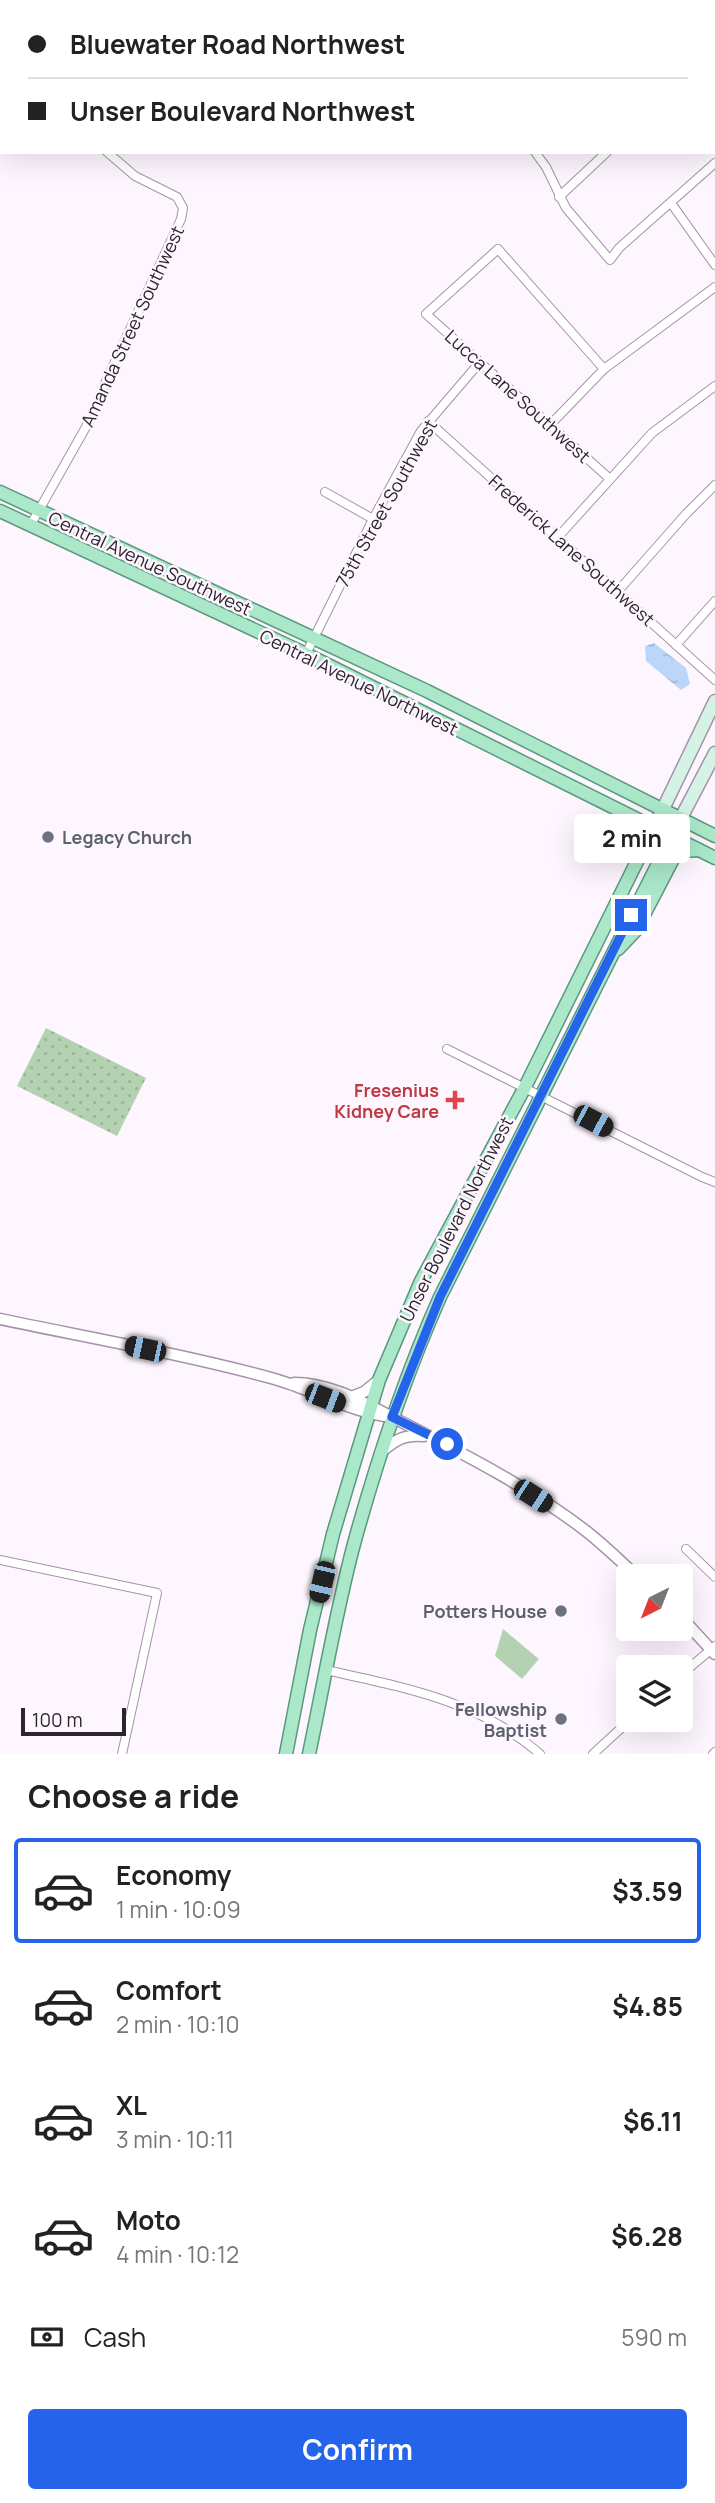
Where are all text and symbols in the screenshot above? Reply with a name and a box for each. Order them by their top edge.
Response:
text: Bluewater Road Northwest [70,26,405,62]
text: Unser Boulevard Northwest [70,93,415,129]
street label: Amanda Street Southwest [75,222,189,430]
street label: Lucca Lane Southwest [440,324,596,468]
street label: 75th Street Southwest [330,415,442,591]
street label: Frederick Lane Southwest [484,469,660,631]
street label: Central Avenue Southwest [45,505,255,621]
street label: Central Avenue Northwest [256,623,462,741]
callout: 2 min [573,814,689,862]
text: 2 min [602,822,662,854]
place label: Legacy Church [62,825,192,849]
marker: Legacy Church [40,829,56,845]
route end [615,899,647,931]
place label: Fresenius Kidney Care [334,1078,439,1123]
marker: Fresenius Kidney Care [445,1090,465,1110]
car [570,1102,617,1140]
street label: Unser Boulevard Northwest [394,1112,518,1326]
car [123,1334,168,1364]
car [302,1381,349,1415]
route start [431,1428,463,1460]
car [510,1476,557,1516]
car [308,1559,337,1605]
north arrow [616,1564,693,1642]
map controls [616,1564,693,1732]
place label: Potters House [423,1599,547,1623]
marker: Potters House [553,1603,569,1619]
button: layers [616,1655,693,1732]
place label: Fellowship Baptist [455,1697,547,1742]
scale bar [21,1705,126,1737]
text: 100 m [32,1707,83,1733]
marker: Fellowship Baptist [553,1711,569,1727]
text: Choose a ride [28,1774,239,1818]
text: Economy [116,1857,231,1893]
icon: car [32,1859,95,1922]
text: $3.59 [612,1873,683,1909]
text: 1 min · 10:09 [116,1893,241,1925]
text: Comfort [116,1972,222,2008]
icon: car [32,1974,95,2037]
text: $4.85 [612,1988,683,2024]
text: 2 min · 10:10 [116,2008,240,2040]
text: XL [116,2087,147,2123]
icon: car [32,2089,95,2152]
text: $6.11 [623,2103,683,2139]
text: 3 min · 10:11 [116,2123,234,2155]
text: Moto [116,2202,181,2238]
icon: car [32,2204,95,2267]
text: $6.28 [611,2218,683,2254]
text: 4 min · 10:12 [116,2238,239,2270]
icon: cash [28,2318,66,2356]
text: Cash [84,2319,146,2355]
text: 590 m [621,2321,687,2353]
button: Confirm [28,2409,687,2489]

